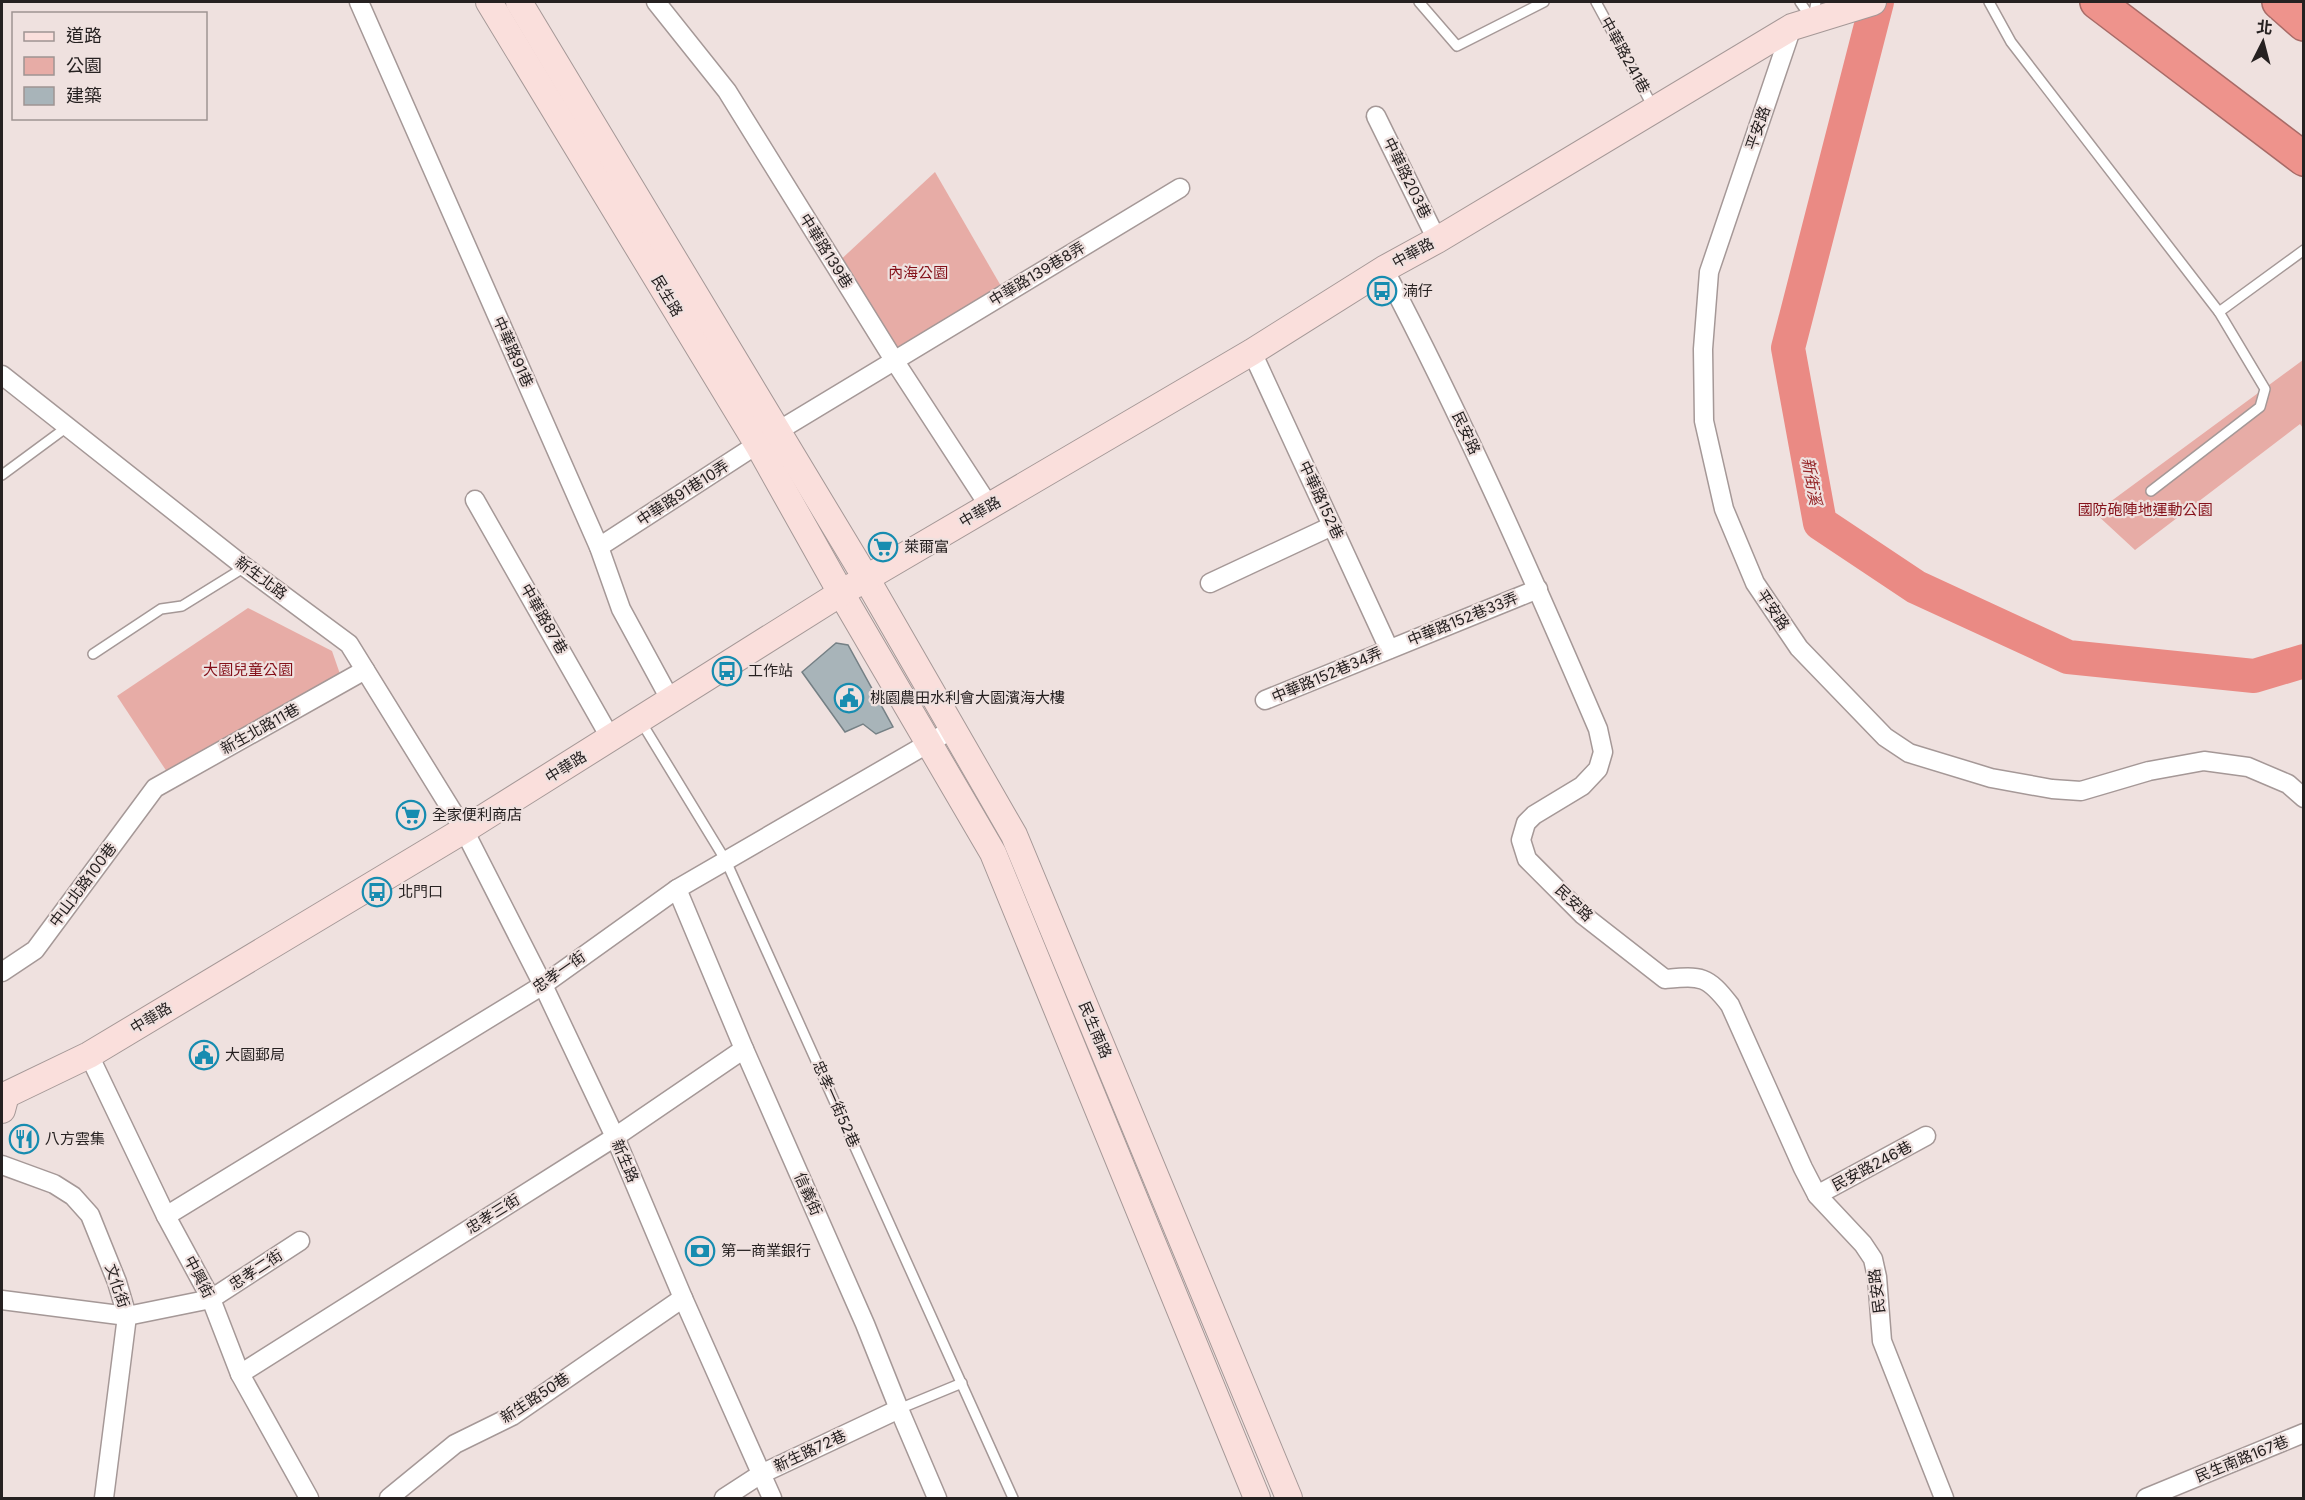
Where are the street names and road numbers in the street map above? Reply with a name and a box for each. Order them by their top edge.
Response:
street label: 中華路241巷 [1597,13,1654,96]
street label: 平安路 [1741,103,1774,152]
street label: 中華路203巷 [1380,134,1435,221]
street label: 中華路139巷 [796,210,857,292]
street label: 中華路 [1388,233,1437,272]
street label: 中華路139巷8弄 [985,237,1088,310]
street label: 民生路 [648,272,687,320]
street label: 中華路91巷 [489,313,537,390]
street label: 民安路 [1448,408,1485,457]
street label: 中華路91巷10弄 [633,456,732,529]
street label: 中華路152巷 [1295,458,1348,542]
street label: 中華路 [956,492,1004,531]
street label: 新生北路 [232,552,291,603]
street label: 中華路87巷 [517,580,572,657]
street label: 平安路 [1753,586,1794,634]
street label: 中華路152巷33弄 [1405,588,1521,649]
street label: 中華路152巷34弄 [1269,643,1385,706]
street label: 新生北路11巷 [217,699,302,758]
street label: 中華路 [542,747,590,787]
street label: 中山北路100巷 [45,839,120,930]
street label: 民安路 [1552,880,1597,925]
street label: 忠孝一街 [529,947,589,997]
street label: 中華路 [127,998,175,1037]
street label: 民生南路 [1075,998,1116,1061]
street label: 忠孝一街52巷 [809,1057,864,1150]
street label: 新生路 [608,1136,643,1185]
street label: 民安路246巷 [1828,1137,1915,1195]
street label: 信義街 [791,1169,826,1218]
street label: 忠孝三街 [462,1190,523,1238]
street label: 忠孝二街 [225,1245,286,1294]
street label: 中興街 [180,1252,218,1301]
street label: 文化街 [101,1261,134,1310]
street label: 民安路 [1864,1268,1889,1315]
street label: 新生路50巷 [497,1368,573,1427]
street label: 新生路72巷 [771,1426,849,1476]
street label: 民生南路167巷 [2192,1431,2291,1486]

